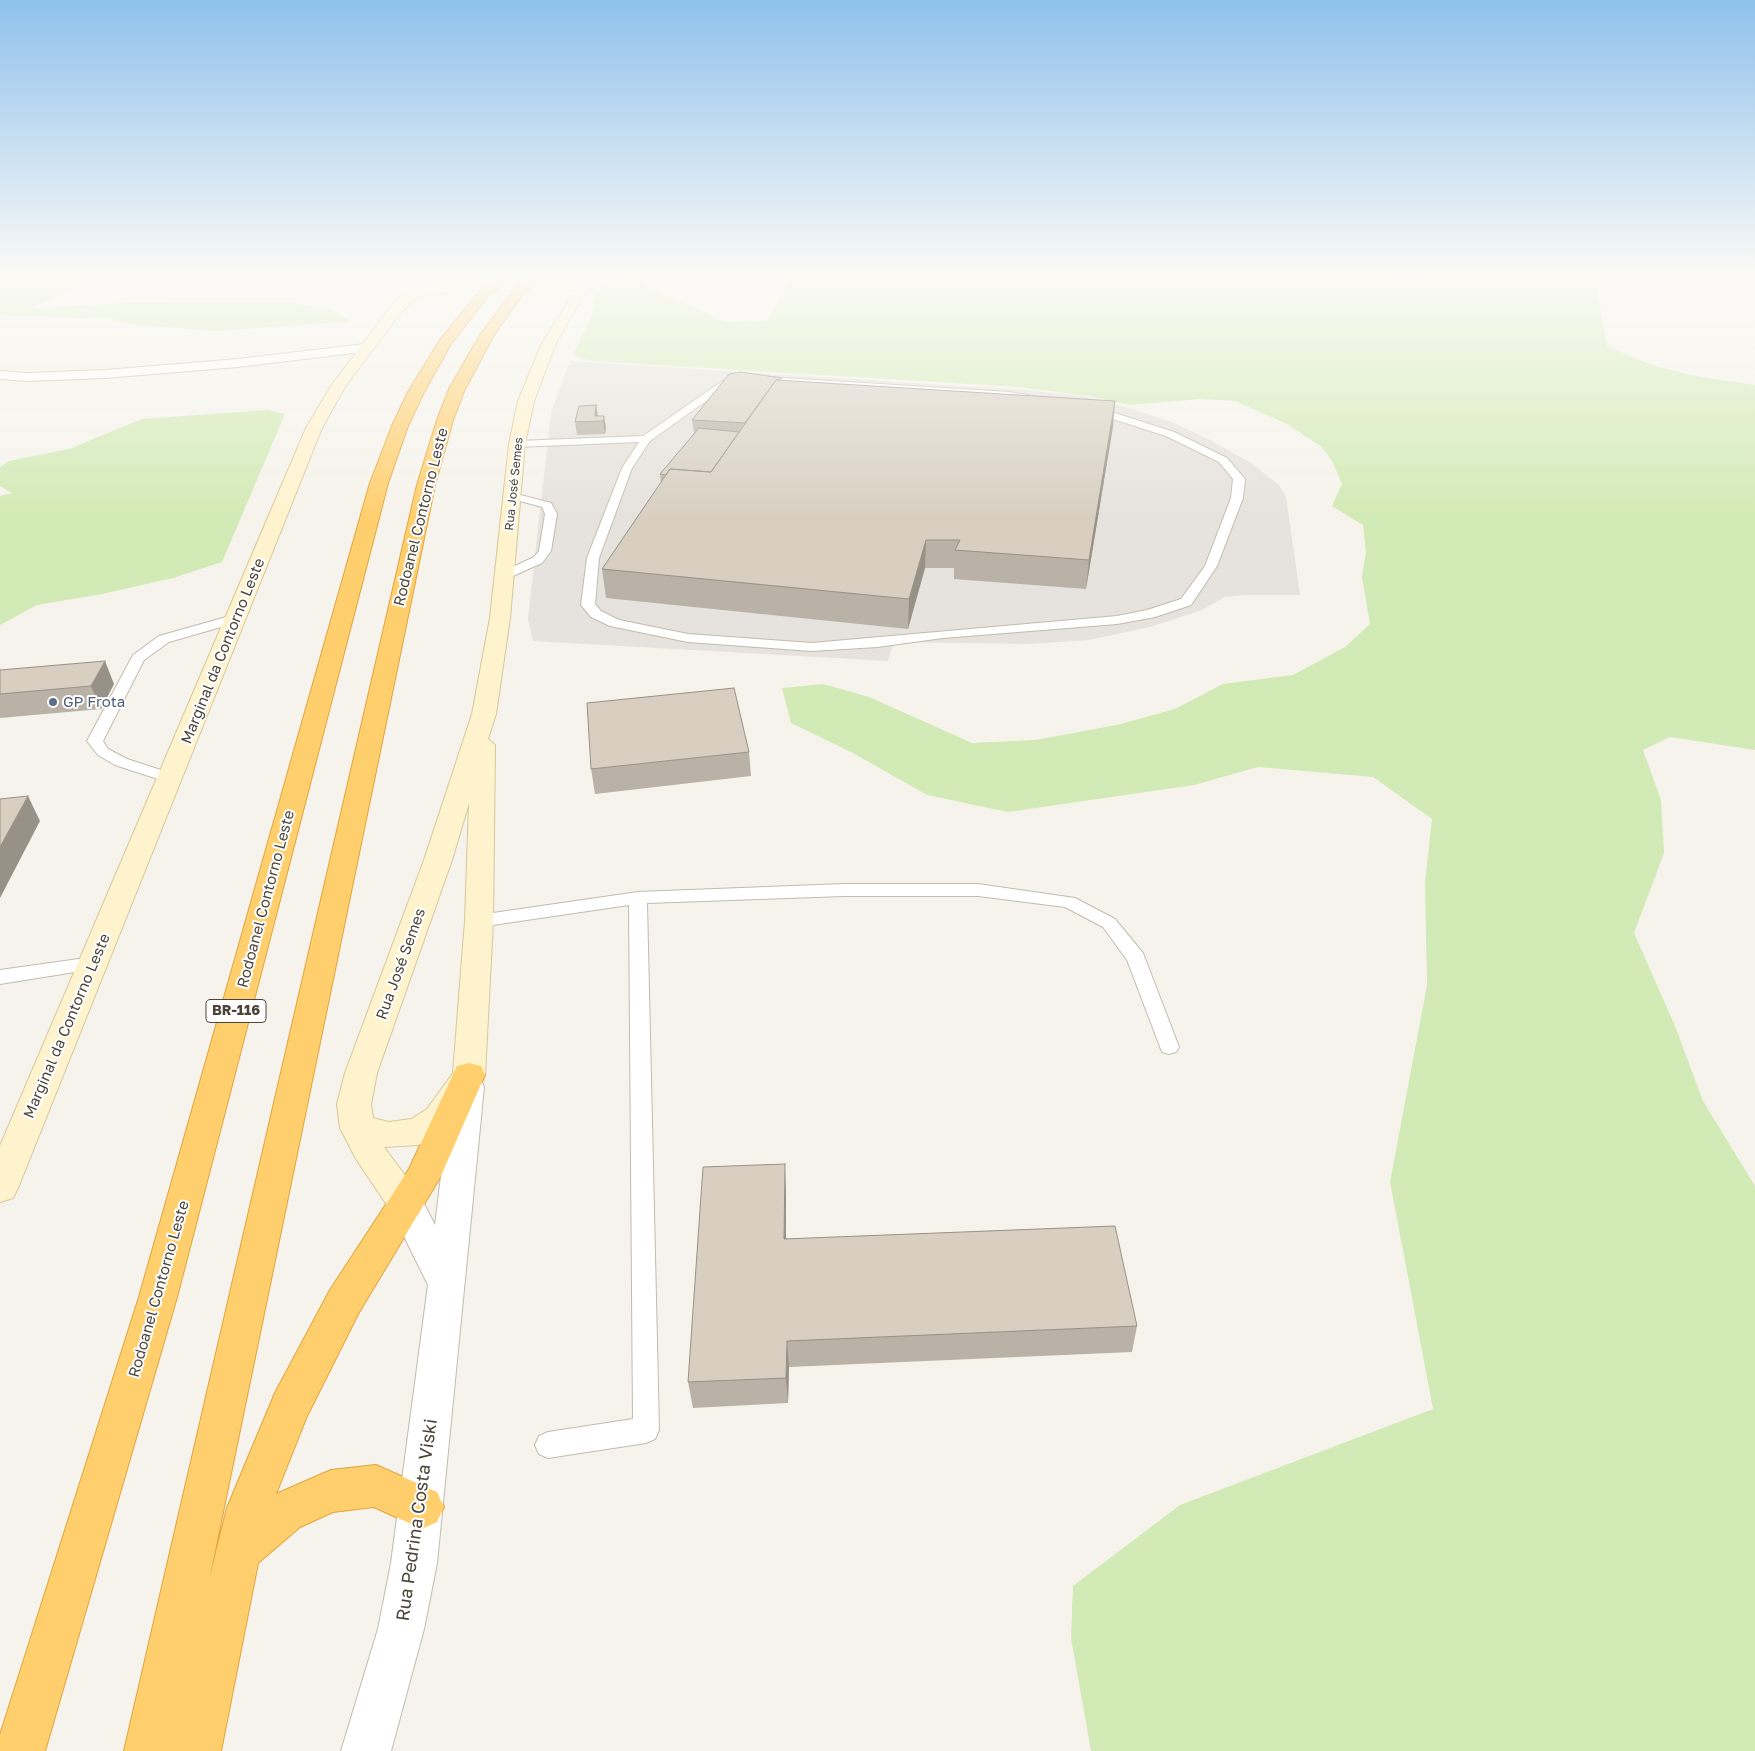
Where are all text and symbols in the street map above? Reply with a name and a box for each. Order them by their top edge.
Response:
street label: Rodoanel Contorno Leste [390,426,452,608]
street label: Rua José Semes [502,437,526,531]
street label: Marginal da Contorno Leste [177,555,269,747]
place label: GP Frota [63,693,125,711]
marker: GP Frota [47,696,59,708]
street label: Rodoanel Contorno Leste [234,808,298,990]
street label: Rua José Semes [373,906,429,1022]
street label: Marginal da Contorno Leste [20,931,114,1121]
road number: BR-116 [206,999,266,1022]
street label: Rodoanel Contorno Leste [125,1199,193,1379]
street label: Rua Pedrina Costa Viski [392,1417,442,1623]

